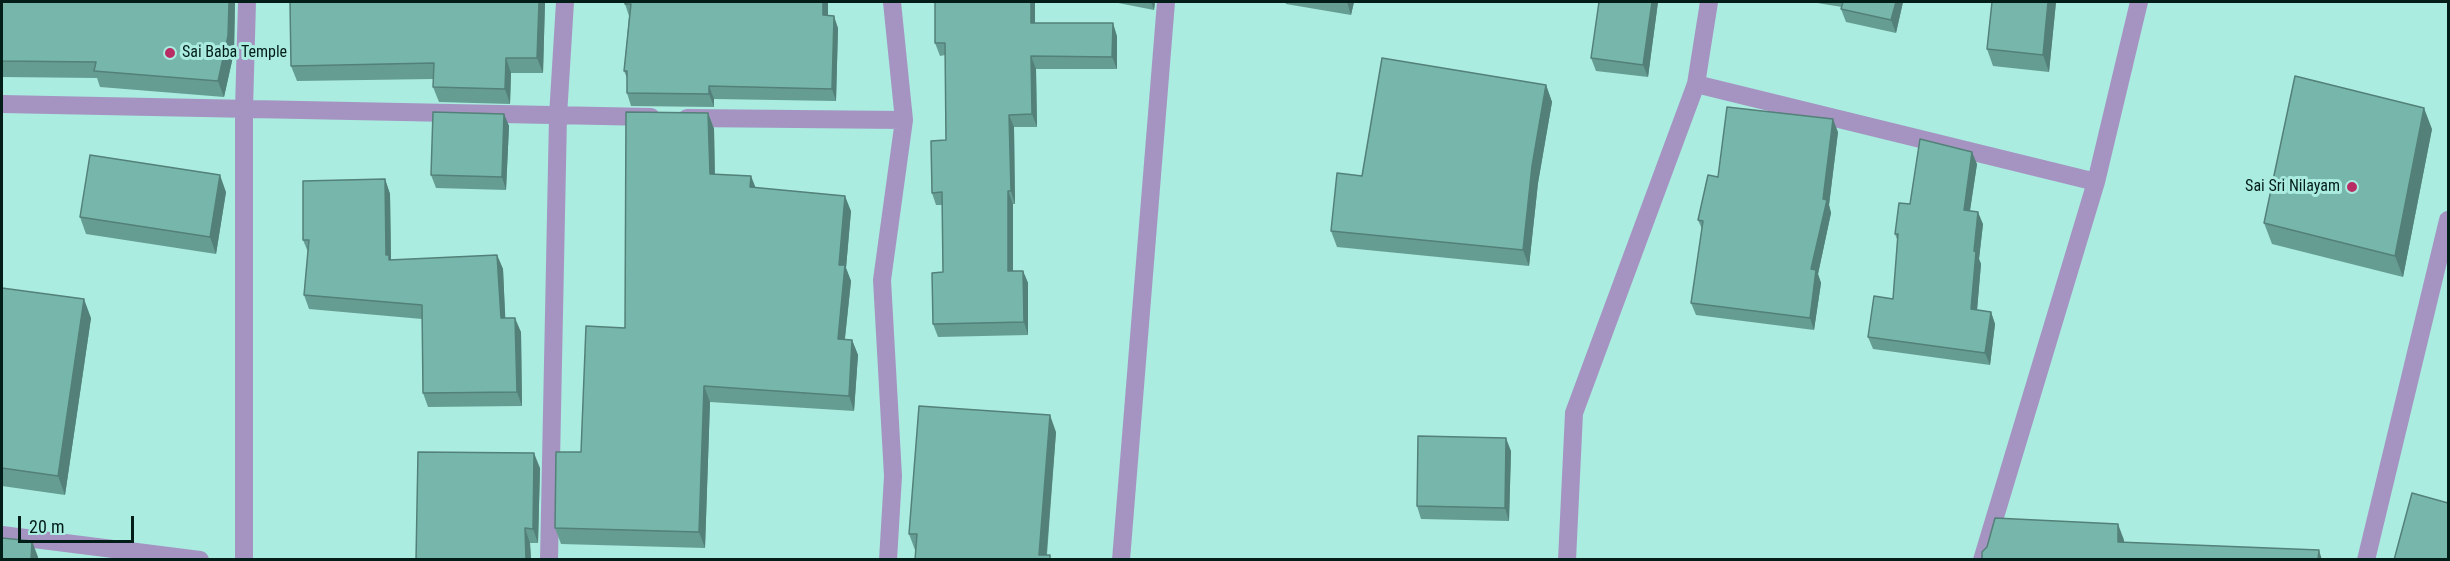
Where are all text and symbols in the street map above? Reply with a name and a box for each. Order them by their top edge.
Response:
place label: Sai Baba Temple [182,43,287,63]
marker: Sai Baba Temple [163,46,177,60]
place label: Sai Sri Nilayam [2245,177,2340,197]
marker: Sai Sri Nilayam [2345,180,2359,194]
scale bar [21,504,136,542]
text: 20 m [29,516,64,537]

